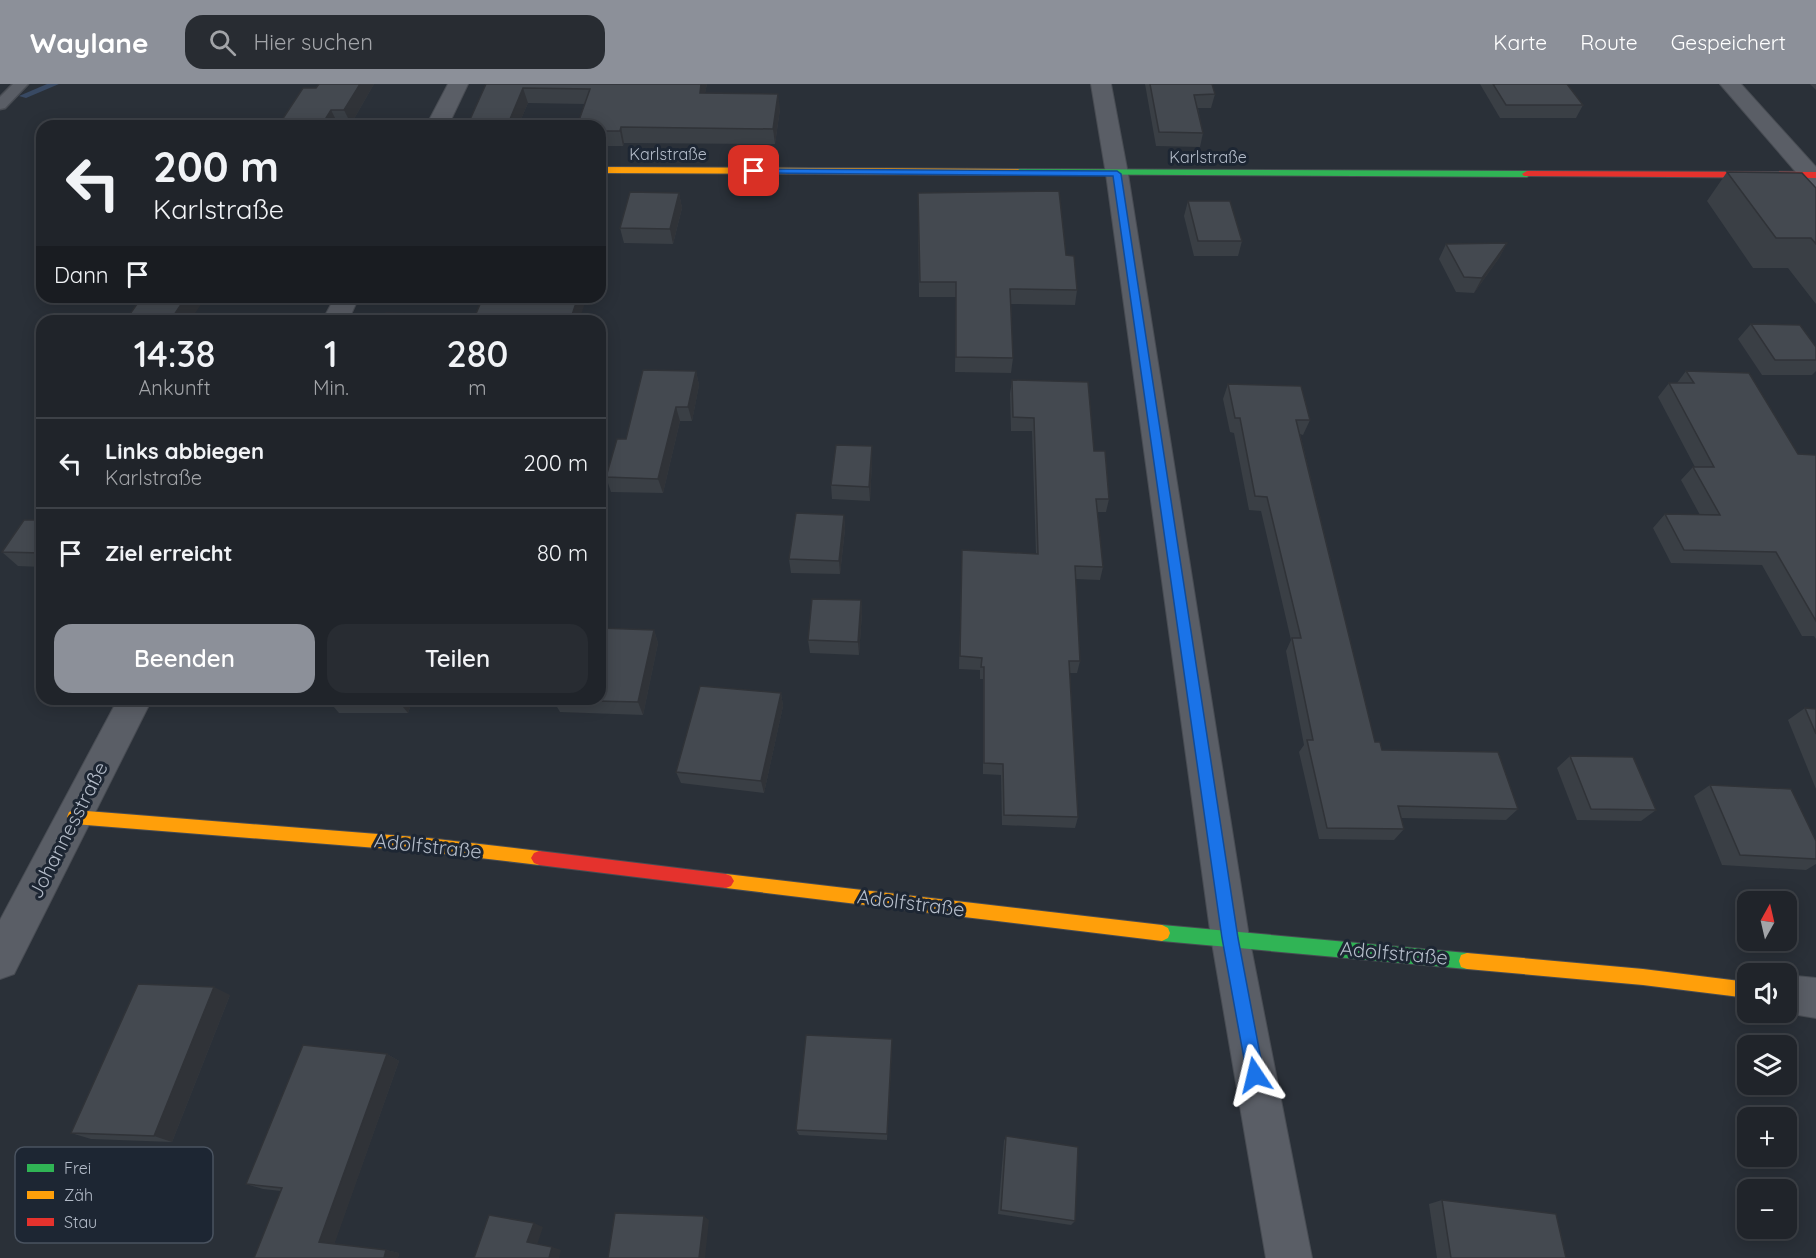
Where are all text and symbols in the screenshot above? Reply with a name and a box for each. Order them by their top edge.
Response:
search box [185,15,605,69]
text: Waylane [30,25,149,60]
icon: search [206,26,239,59]
text: Hier suchen [254,28,373,56]
text: Karte [1493,29,1547,55]
text: Route [1580,29,1638,55]
text: Gespeichert [1671,29,1786,55]
text: 200 m [153,140,279,193]
icon: left [54,144,132,222]
street label: Karlstraße [629,144,707,164]
pin [728,145,779,196]
street label: Karlstraße [1169,147,1247,167]
icon: arrive [737,154,770,187]
text: Karlstraße [153,192,284,226]
icon: arrive [121,258,154,291]
text: Dann [54,261,109,289]
text: 14:38 [134,331,215,376]
text: 1 [324,331,338,376]
text: 280 [447,331,508,376]
text: Ankunft [138,375,211,400]
text: Min. [313,375,349,400]
text: m [468,375,487,400]
text: Links abbiegen [105,437,264,465]
icon: left [54,447,87,480]
text: 200 m [524,449,588,477]
text: Karlstraße [105,465,202,490]
icon: arrive [54,537,87,570]
text: Ziel erreicht [105,539,233,567]
text: 80 m [537,539,588,567]
button: Beenden [54,624,315,693]
button: Teilen [327,624,588,693]
street label: Johannesstraße [22,757,113,902]
street label: Adolfstraße [373,827,483,864]
street label: Adolfstraße [856,884,966,921]
north arrow [1737,891,1797,951]
map controls [1737,891,1797,1239]
street label: Adolfstraße [1339,935,1449,970]
button: sound [1737,963,1797,1023]
button: layers [1737,1035,1797,1095]
position arrow [1223,1043,1287,1107]
button: + [1737,1107,1797,1167]
legend [15,1147,213,1243]
text: Frei [64,1158,91,1178]
button: − [1737,1179,1797,1239]
text: Zäh [64,1185,93,1205]
text: Stau [64,1212,97,1232]

